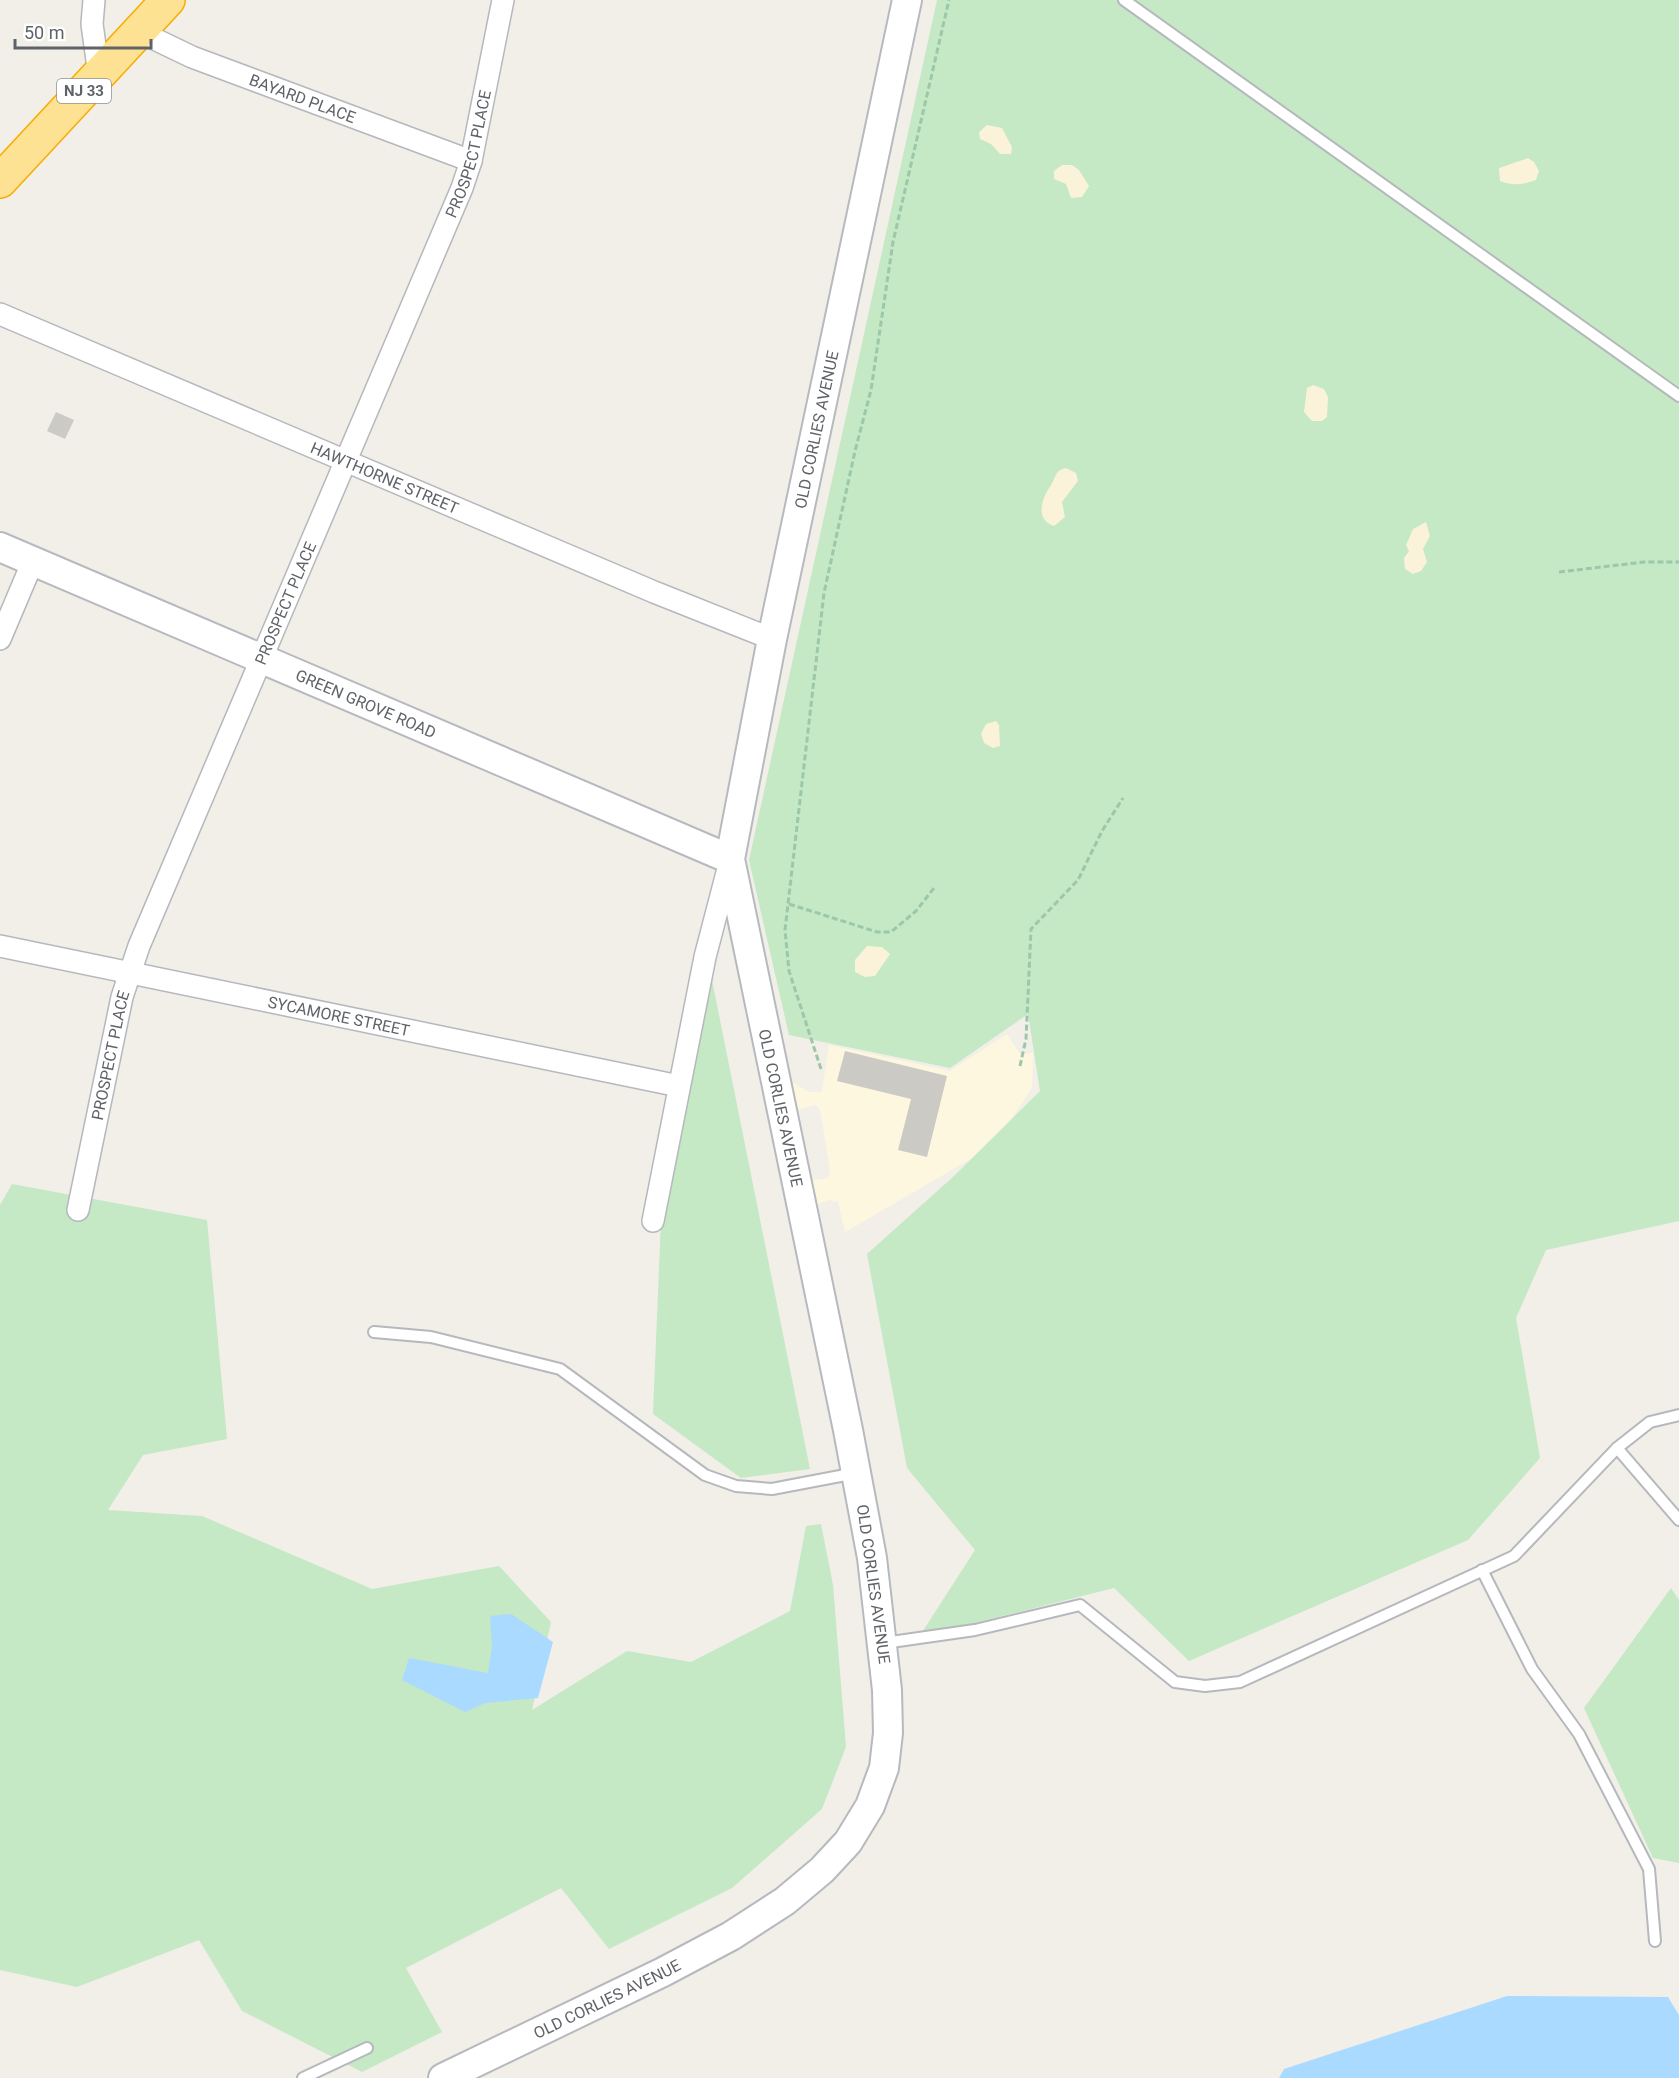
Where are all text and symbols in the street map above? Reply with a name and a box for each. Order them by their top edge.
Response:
scale bar [15,12,152,50]
text: 50 m [24,22,64,43]
street label: BAYARD PLACE [247,70,358,127]
road number: NJ 33 [57,79,111,103]
street label: PROSPECT PLACE [442,88,495,221]
street label: OLD CORLIES AVENUE [791,349,843,510]
street label: HAWTHORNE STREET [308,438,462,518]
street label: PROSPECT PLACE [251,539,320,668]
street label: GREEN GROVE ROAD [293,665,439,742]
street label: PROSPECT PLACE [88,988,134,1122]
street label: SYCAMORE STREET [266,992,412,1040]
street label: OLD CORLIES AVENUE [754,1027,807,1189]
street label: OLD CORLIES AVENUE [853,1503,894,1665]
street label: OLD CORLIES AVENUE [531,1956,684,2043]

